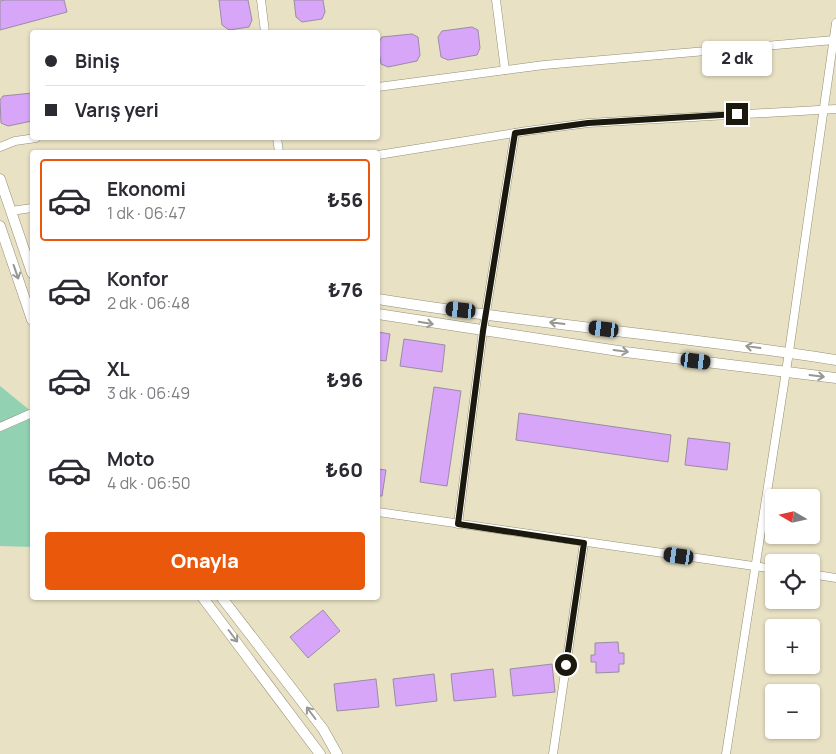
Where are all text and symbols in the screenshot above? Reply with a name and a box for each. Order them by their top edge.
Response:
callout: 2 dk [702,42,772,76]
text: 2 dk [721,47,753,69]
text: Biniş [75,48,120,74]
text: Varış yeri [75,97,159,123]
route end [726,103,748,125]
text: Ekonomi [107,176,186,202]
icon: car [47,178,92,223]
text: ₺56 [327,187,363,213]
text: 1 dk · 06:47 [107,202,186,224]
one-way arrow [12,264,21,279]
text: Konfor [107,266,168,292]
icon: car [47,268,92,313]
text: ₺76 [328,277,363,303]
text: 2 dk · 06:48 [107,292,190,314]
car [445,301,476,319]
one-way arrow [417,318,433,328]
one-way arrow [550,318,566,328]
car [588,320,619,338]
one-way arrow [746,342,762,352]
one-way arrow [613,347,629,357]
car [680,352,711,370]
text: XL [107,356,130,382]
icon: car [47,358,92,403]
text: ₺96 [327,367,363,393]
one-way arrow [809,371,825,381]
text: 3 dk · 06:49 [107,382,190,404]
text: Moto [107,446,154,472]
icon: car [47,448,92,493]
text: ₺60 [326,457,363,483]
text: 4 dk · 06:50 [107,472,191,494]
north arrow [765,489,820,544]
map controls [765,489,820,739]
button: Onayla [45,532,365,590]
car [663,546,694,566]
button: locate [765,554,820,609]
button: + [765,619,820,674]
one-way arrow [228,629,238,643]
route start [555,654,577,676]
button: − [765,684,820,739]
one-way arrow [306,706,316,720]

